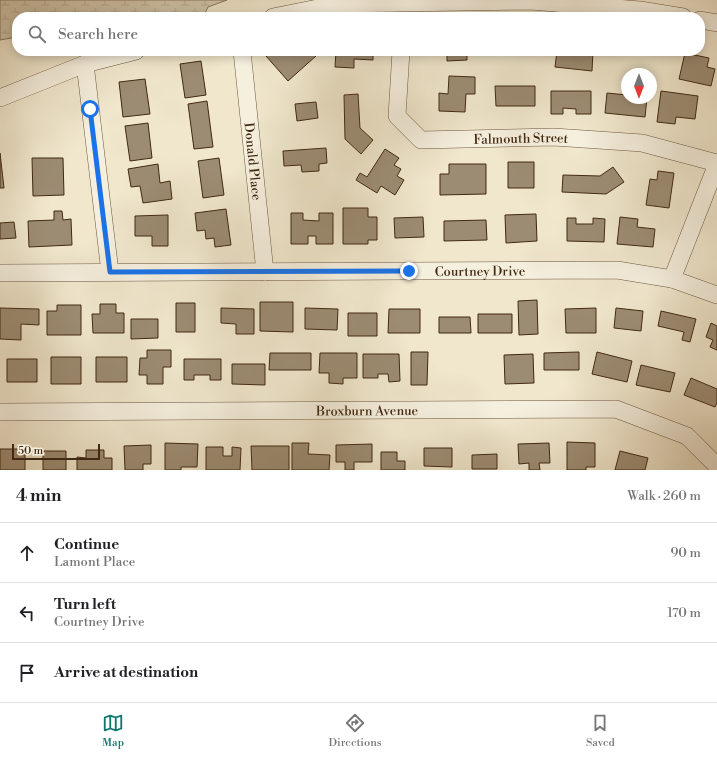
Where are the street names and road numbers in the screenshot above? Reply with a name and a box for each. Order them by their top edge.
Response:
street label: Donald Place [240,122,265,202]
street label: Falmouth Street [473,130,569,148]
street label: Courtney Drive [435,263,526,280]
street label: Broxburn Avenue [315,403,419,419]

